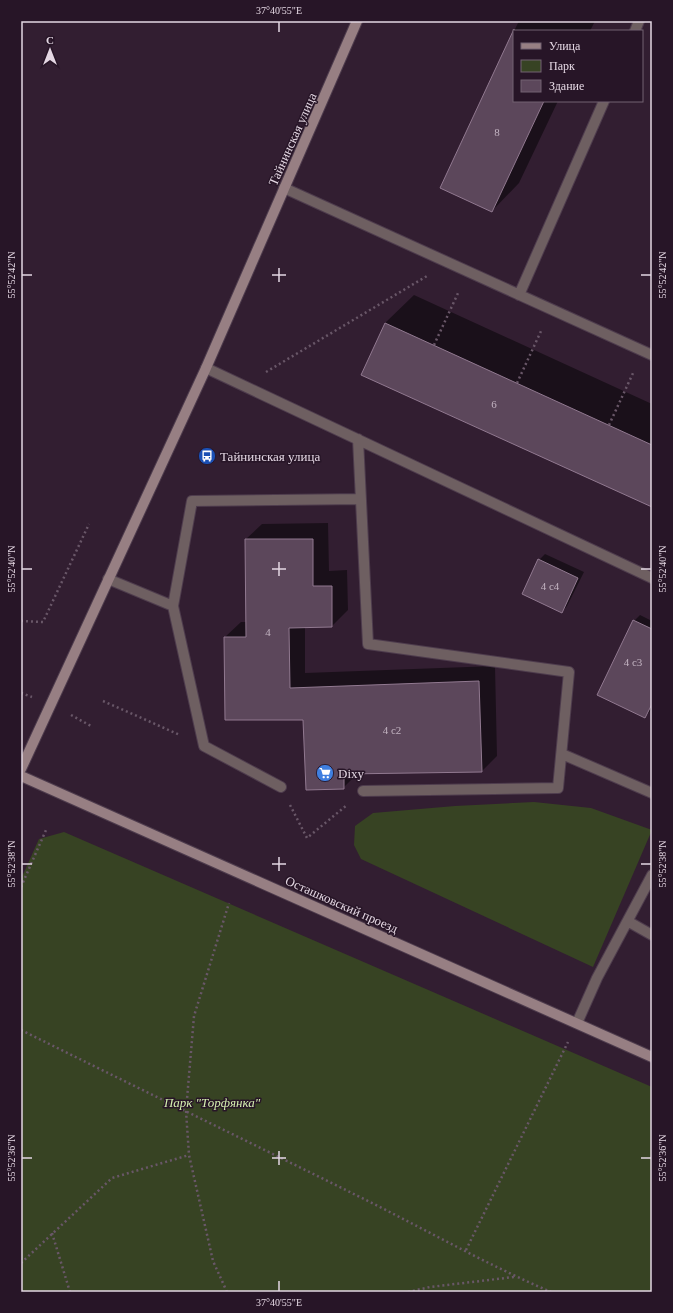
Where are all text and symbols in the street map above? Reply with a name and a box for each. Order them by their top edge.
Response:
text: 37°40'55"E [256,5,302,16]
north arrow [30,30,70,70]
legend [513,30,643,102]
text: С [46,34,54,46]
text: Улица [549,39,581,53]
text: Парк [549,59,575,73]
text: Здание [549,79,584,93]
street label: Тайнинская улица [265,90,320,188]
house number: 8 [494,126,500,138]
text: 55°52'42"N [6,251,17,299]
text: 55°52'42"N [657,251,668,299]
house number: 6 [491,398,497,410]
bus stop icon: Тайнинская улица [197,446,217,466]
place label: Тайнинская улица [220,449,320,464]
text: 55°52'40"N [6,545,17,593]
text: 55°52'40"N [657,545,668,593]
house number: 4 с4 [541,580,560,592]
house number: 4 [265,626,271,638]
house number: 4 с3 [624,656,643,668]
house number: 4 с2 [383,724,401,736]
supermarket icon: Dixy [315,763,335,783]
place label: Dixy [338,766,365,781]
text: 55°52'38"N [6,840,17,888]
text: 55°52'38"N [657,840,668,888]
street label: Осташковский проезд [283,873,401,936]
park label: Парк "Торфянка" [163,1095,261,1110]
text: 55°52'36"N [6,1134,17,1182]
text: 55°52'36"N [657,1134,668,1182]
text: 37°40'55"E [256,1297,302,1308]

